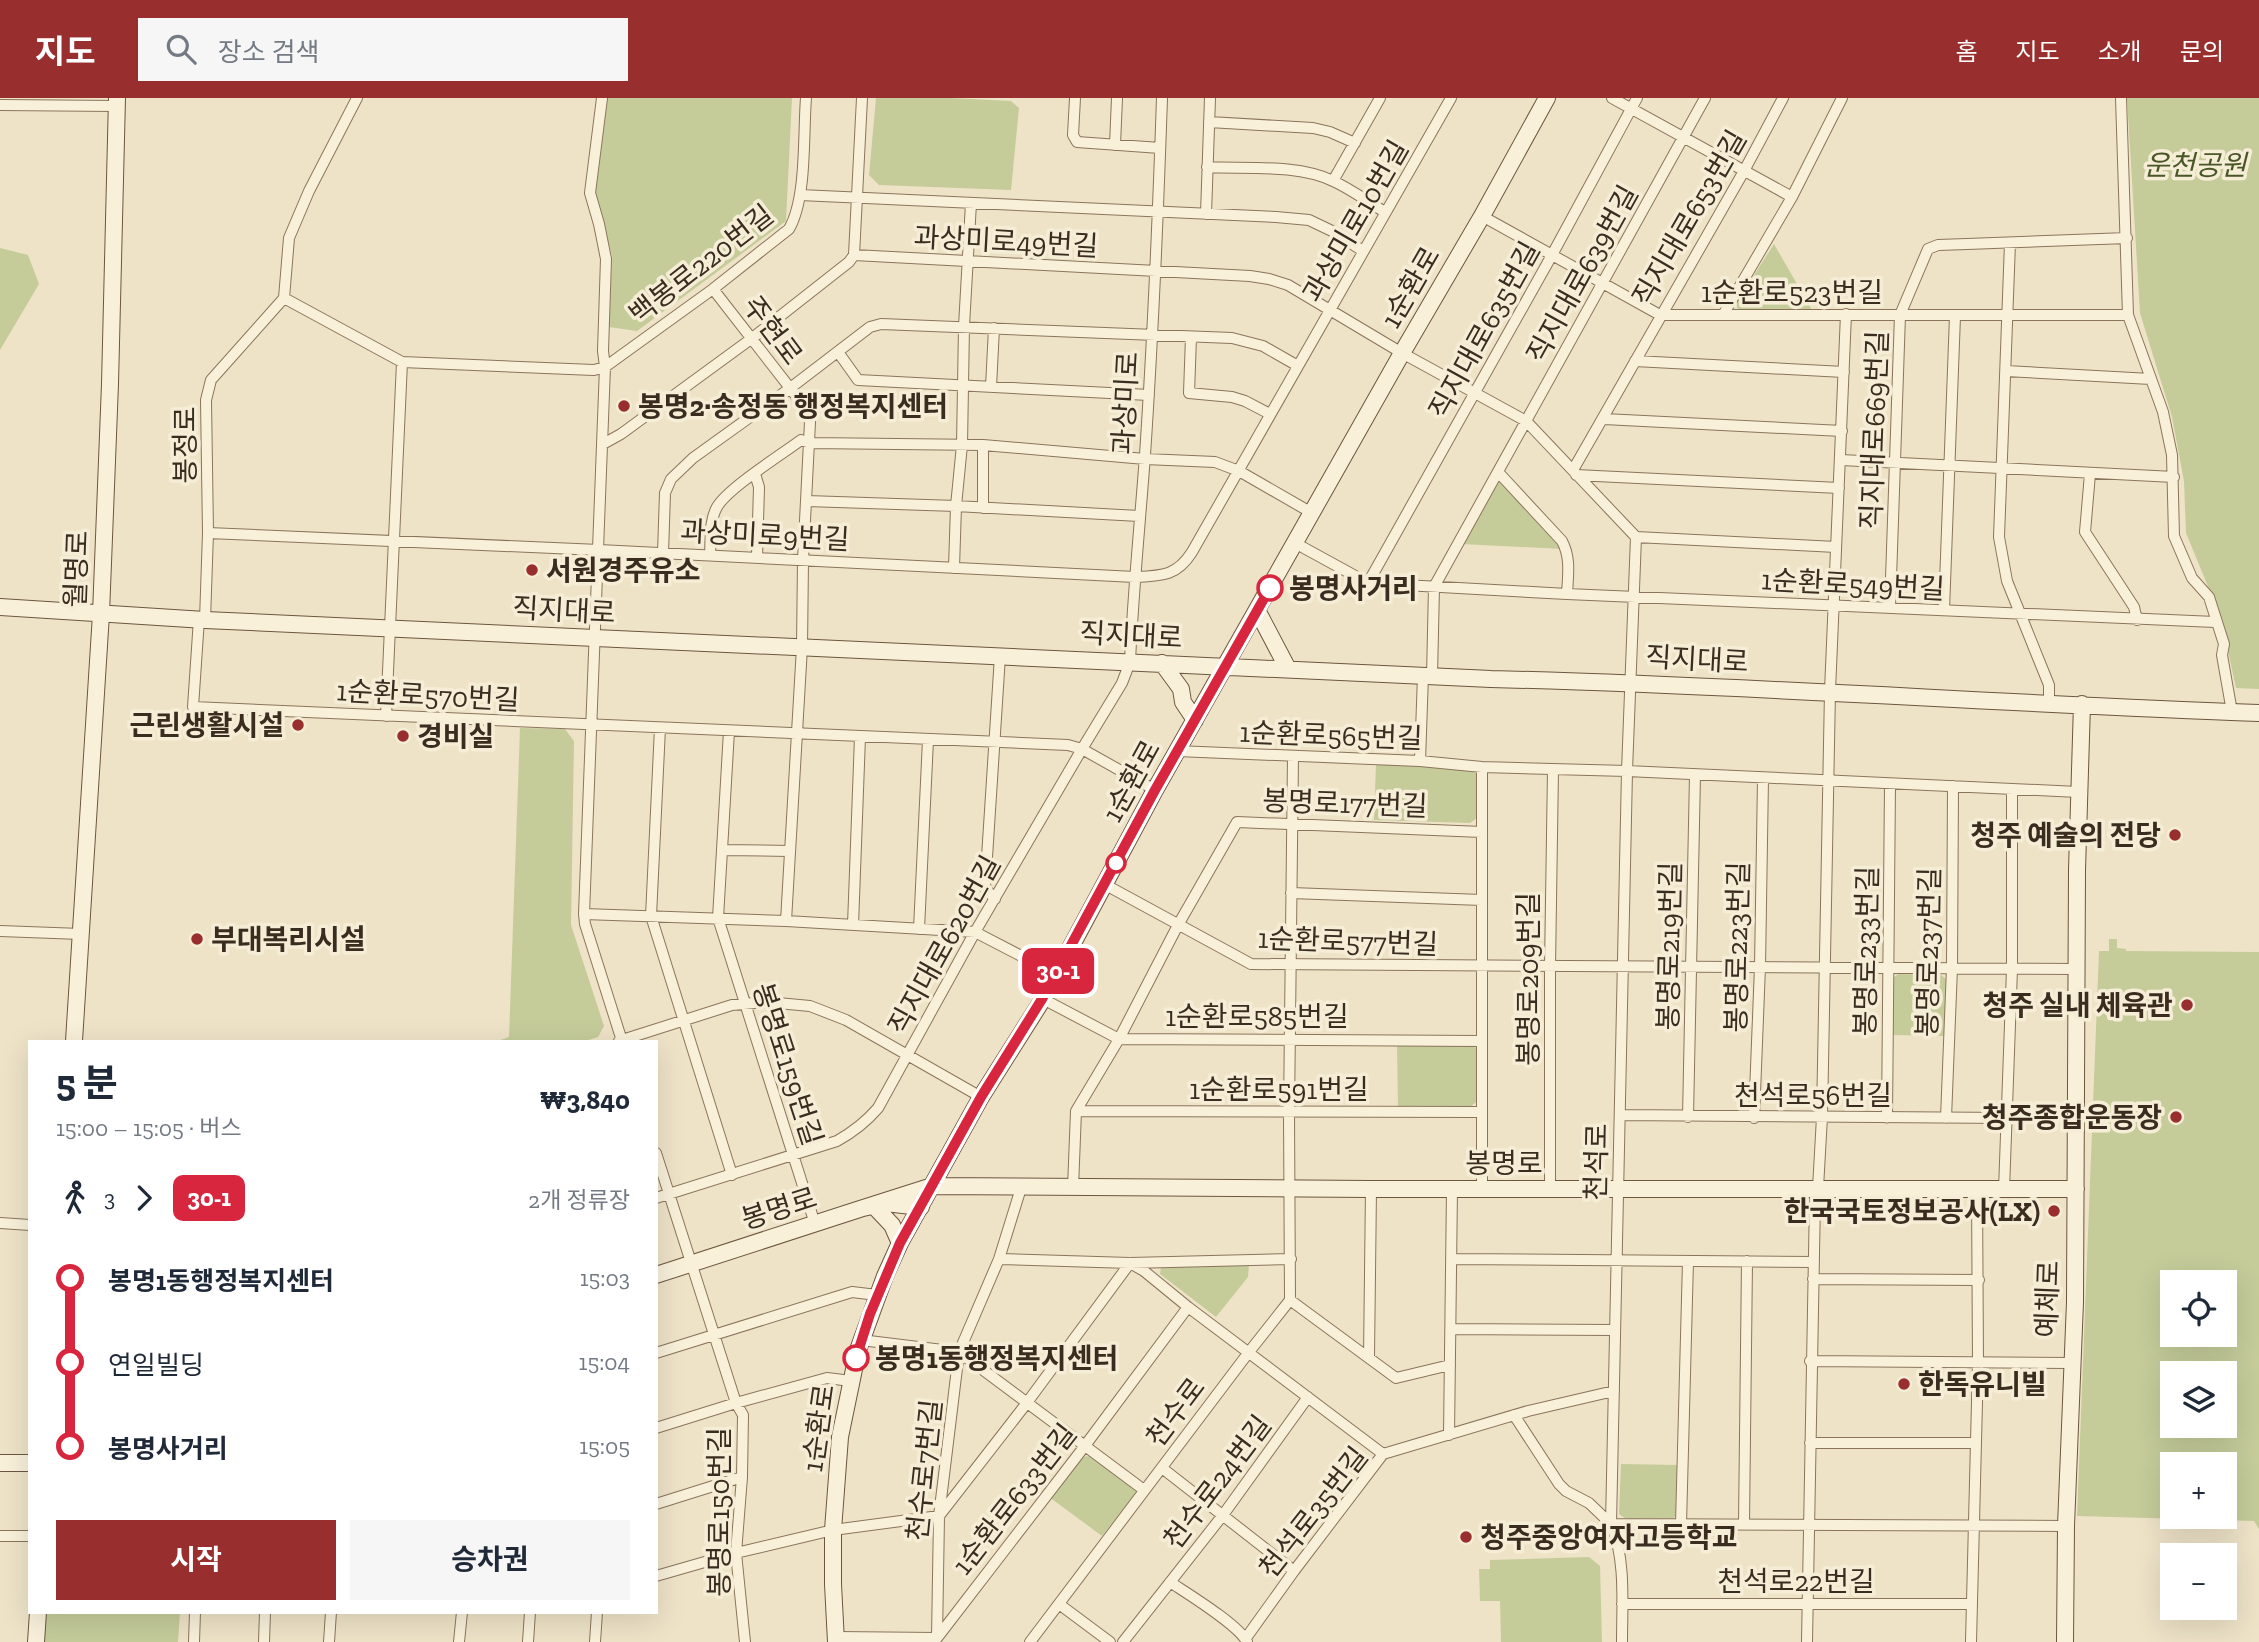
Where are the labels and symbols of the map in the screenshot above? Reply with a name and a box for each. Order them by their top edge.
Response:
street label: 직지대로653번길 [1626,124,1753,312]
street label: 과상미로10번길 [1296,134,1415,308]
park label: 운천공원 [2143,149,2249,182]
street label: 직지대로639번길 [1520,180,1645,369]
street label: 백봉로220번길 [623,198,780,331]
street label: 과상미로49번길 [913,220,1099,263]
street label: 직지대로635번길 [1422,236,1547,425]
street label: 1순환로 [1374,241,1447,334]
street label: 1순환로523번길 [1701,276,1883,309]
street label: 주현로 [736,290,809,371]
street label: 직지대로669번길 [1855,330,1894,530]
street label: 과상미로 [1106,351,1145,455]
place label: 봉명2·송정동 행정복지센터 [638,390,948,423]
marker: 봉명2·송정동 행정복지센터 [616,398,632,414]
street label: 봉정로 [169,406,202,484]
street label: 과상미로9번길 [680,515,850,556]
street label: 월명로 [59,530,94,608]
place label: 서원경주유소 [546,554,701,587]
marker: 서원경주유소 [524,562,540,578]
street label: 1순환로549번길 [1760,563,1946,606]
place label: 봉명사거리 [1289,572,1418,605]
marker: 봉명사거리 [1257,575,1283,601]
street label: 직지대로 [512,591,616,630]
street label: 직지대로 [1079,616,1183,655]
street label: 직지대로 [1645,640,1749,679]
street label: 1순환로570번길 [336,674,520,717]
place label: 근린생활시설 [129,709,284,742]
street label: 1순환로565번길 [1239,716,1423,755]
marker: 근린생활시설 [290,717,306,733]
place label: 경비실 [417,720,494,753]
marker: 경비실 [395,728,411,744]
street label: 1순환로 [1096,735,1167,828]
street label: 봉명로177번길 [1262,784,1428,823]
place label: 청주 예술의 전당 [1970,819,2161,852]
marker: 청주 예술의 전당 [2167,827,2183,843]
street label: 직지대로620번길 [882,850,1007,1041]
unlabelled marker [1106,853,1126,873]
street label: 봉명로219번길 [1652,861,1687,1031]
street label: 봉명로223번길 [1720,861,1755,1033]
street label: 봉명로233번길 [1849,865,1884,1037]
street label: 봉명로237번길 [1911,867,1946,1037]
street label: 봉명로209번길 [1512,892,1545,1066]
street label: 1순환로577번길 [1257,922,1439,961]
place label: 부대복리시설 [211,923,366,956]
marker: 부대복리시설 [189,931,205,947]
line badge: 30-1 [1009,948,1107,994]
street label: 봉명로159번길 [746,979,829,1150]
place label: 청주 실내 체육관 [1982,989,2173,1022]
marker: 청주 실내 체육관 [2179,997,2195,1013]
street label: 1순환로585번길 [1165,1000,1349,1033]
street label: 1순환로591번길 [1189,1073,1369,1106]
street label: 천석로56번길 [1734,1079,1892,1112]
place label: 청주종합운동장 [1982,1101,2162,1134]
marker: 청주종합운동장 [2168,1109,2184,1125]
street label: 천석로 [1579,1123,1614,1201]
street label: 봉명로 [1465,1147,1543,1180]
street label: 봉명로 [737,1181,821,1236]
place label: 한국국토정보공사(LX) [1783,1195,2040,1228]
marker: 한국국토정보공사(LX) [2046,1203,2062,1219]
street label: 예체로 [2030,1260,2065,1338]
place label: 봉명1동행정복지센터 [875,1342,1118,1375]
marker: 봉명1동행정복지센터 [843,1345,869,1371]
place label: 한독유니빌 [1918,1368,2047,1401]
street label: 천수로 [1139,1372,1212,1453]
marker: 한독유니빌 [1896,1376,1912,1392]
street label: 1순환로 [796,1382,841,1474]
street label: 천수로7번길 [901,1398,948,1542]
street label: 천수로24번길 [1157,1409,1278,1555]
street label: 1순환로633번길 [945,1418,1083,1581]
street label: 봉명로150번길 [703,1427,736,1597]
street label: 천석로35번길 [1252,1440,1375,1584]
place label: 청주중앙여자고등학교 [1480,1521,1738,1554]
marker: 청주중앙여자고등학교 [1458,1529,1474,1545]
street label: 천석로22번길 [1717,1565,1875,1598]

